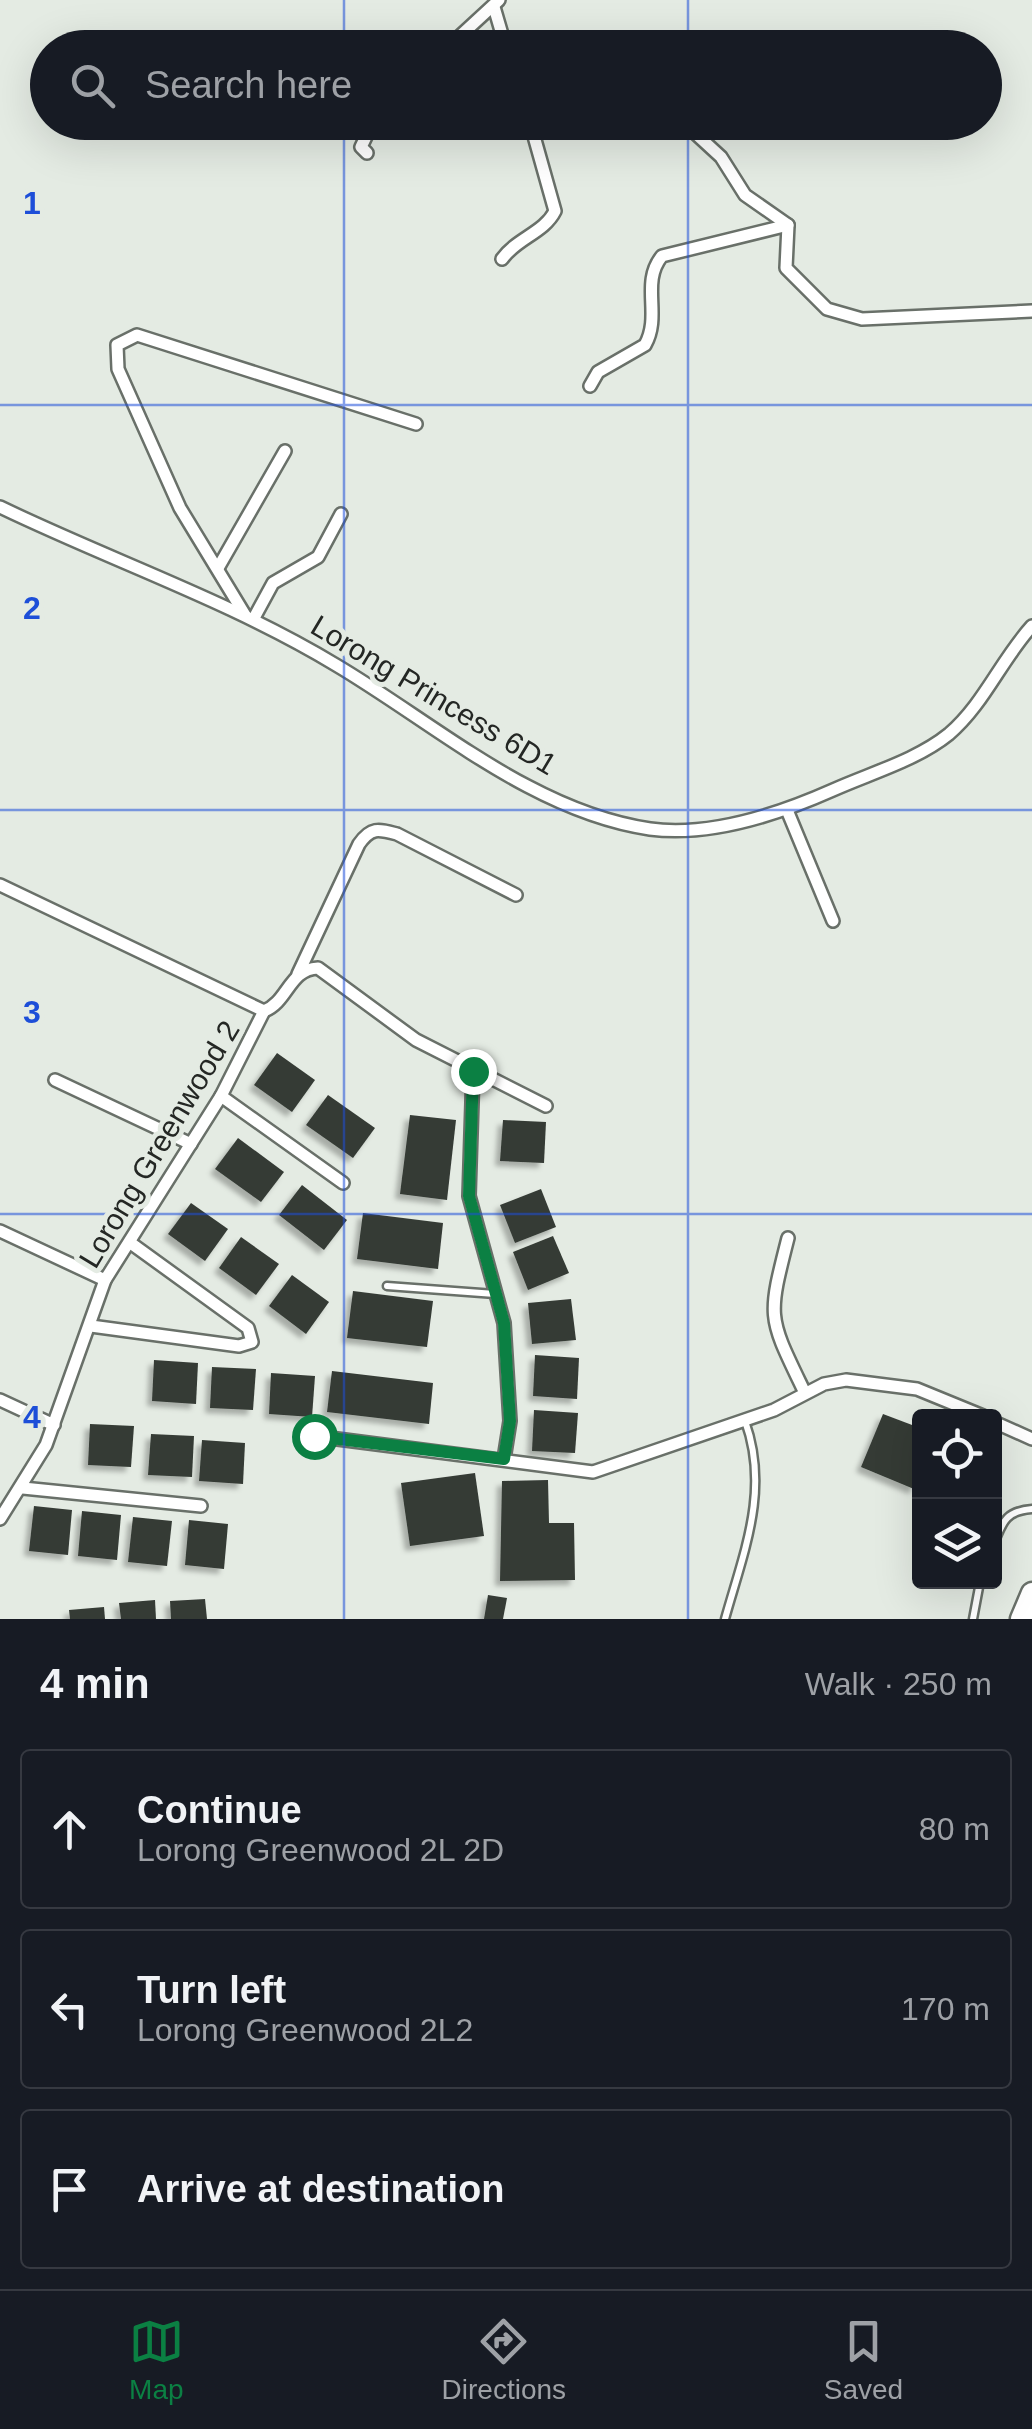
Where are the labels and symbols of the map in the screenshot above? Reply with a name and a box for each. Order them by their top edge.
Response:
text: 1 [23,185,41,221]
text: 2 [23,590,41,626]
street label: Lorong Princess 6D1 [305,609,563,781]
text: 3 [23,994,41,1030]
street label: Lorong Greenwood 2 [72,1015,246,1273]
route end [451,1049,497,1095]
text: 4 [23,1399,41,1435]
route start [292,1414,338,1460]

